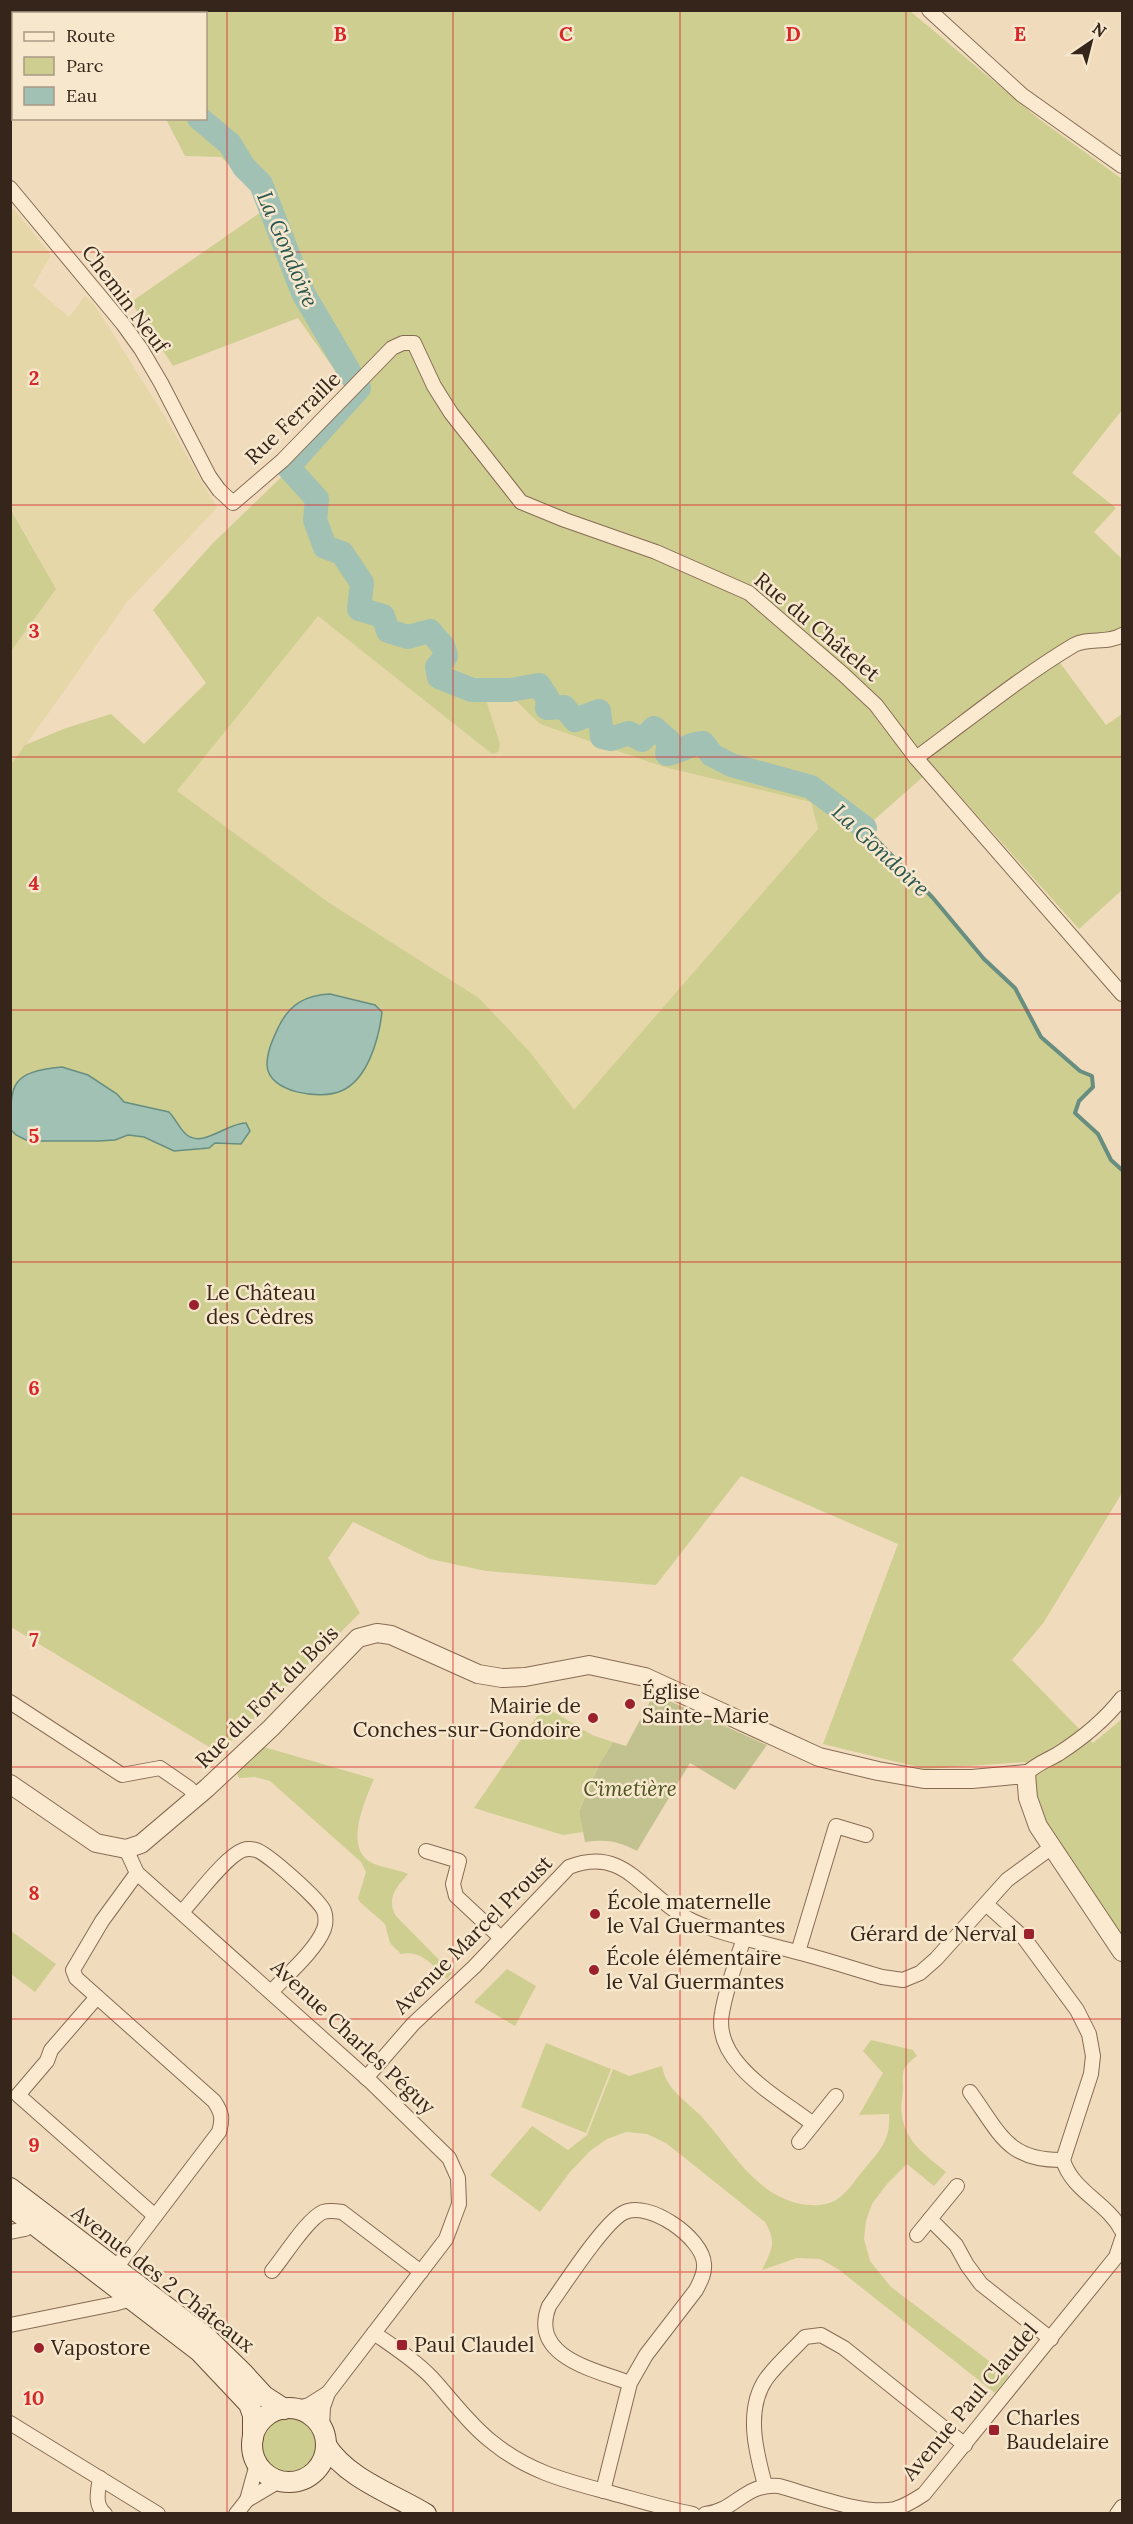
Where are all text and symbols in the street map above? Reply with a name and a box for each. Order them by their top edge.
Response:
legend [12,12,207,120]
north arrow [1061,12,1121,72]
text: N [1089,18,1110,41]
text: B [333,21,347,46]
text: C [559,21,573,46]
text: D [785,21,801,46]
text: E [1014,21,1026,46]
text: Route [66,24,115,47]
text: Parc [66,54,103,77]
text: Eau [66,84,97,107]
water label: La Gondoire [251,187,325,311]
street label: Chemin Neuf [76,239,176,360]
text: 2 [29,365,39,390]
street label: Rue Ferraille [239,365,346,470]
street label: Rue du Châtelet [749,566,886,688]
text: 3 [28,618,40,643]
water label: La Gondoire [826,798,936,902]
text: 4 [29,870,40,895]
text: 5 [29,1123,40,1148]
place label: Le Château des Cèdres [206,1279,316,1330]
marker: Le Château des Cèdres [187,1298,201,1312]
text: 6 [28,1375,40,1400]
street label: Rue du Fort du Bois [189,1619,344,1774]
text: 7 [29,1627,39,1652]
place label: Église Sainte-Marie [642,1678,769,1729]
place label: Mairie de Conches-sur-Gondoire [353,1692,581,1743]
marker: Église Sainte-Marie [623,1697,637,1711]
marker: Mairie de Conches-sur-Gondoire [586,1711,600,1725]
park label: Cimetière [583,1775,677,1802]
street label: Avenue Marcel Proust [387,1849,558,2021]
text: 8 [28,1880,40,1905]
place label: École maternelle le Val Guermantes [607,1888,785,1939]
marker: École maternelle le Val Guermantes [588,1907,602,1921]
place label: Gérard de Nerval [850,1920,1017,1947]
marker: Gérard de Nerval [1022,1927,1036,1941]
place label: École élémentaire le Val Guermantes [606,1944,784,1995]
street label: Avenue Charles Péguy [265,1953,441,2120]
marker: École élémentaire le Val Guermantes [587,1963,601,1977]
text: 9 [28,2132,40,2157]
street label: Avenue des 2 Châteaux [66,2198,260,2358]
street label: Avenue Paul Claudel [895,2317,1043,2487]
place label: Paul Claudel [414,2331,534,2358]
place label: Vapostore [50,2334,150,2361]
marker: Paul Claudel [395,2338,409,2352]
marker: Vapostore [32,2341,46,2355]
text: 10 [24,2385,44,2410]
place label: Charles Baudelaire [1006,2404,1109,2455]
marker: Charles Baudelaire [987,2423,1001,2437]

